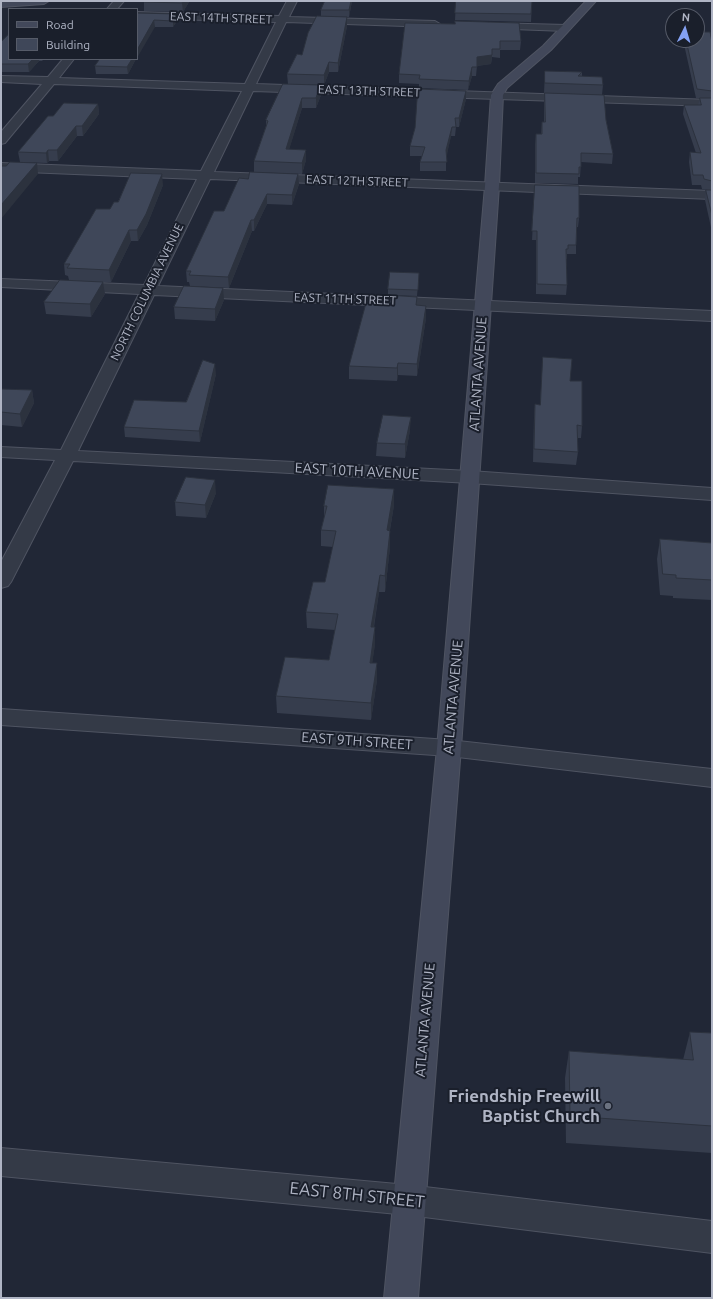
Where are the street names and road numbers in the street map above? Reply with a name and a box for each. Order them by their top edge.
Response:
street label: EAST 14TH STREET [170,9,272,27]
street label: EAST 13TH STREET [318,82,420,100]
street label: EAST 12TH STREET [306,172,408,190]
street label: NORTH COLUMBIA AVENUE [108,221,186,363]
street label: EAST 11TH STREET [294,290,396,308]
street label: ATLANTA AVENUE [466,316,490,432]
street label: EAST 10TH AVENUE [294,459,420,483]
street label: ATLANTA AVENUE [440,639,466,755]
street label: EAST 9TH STREET [301,729,413,753]
street label: ATLANTA AVENUE [412,962,438,1078]
street label: EAST 8TH STREET [289,1178,425,1212]

